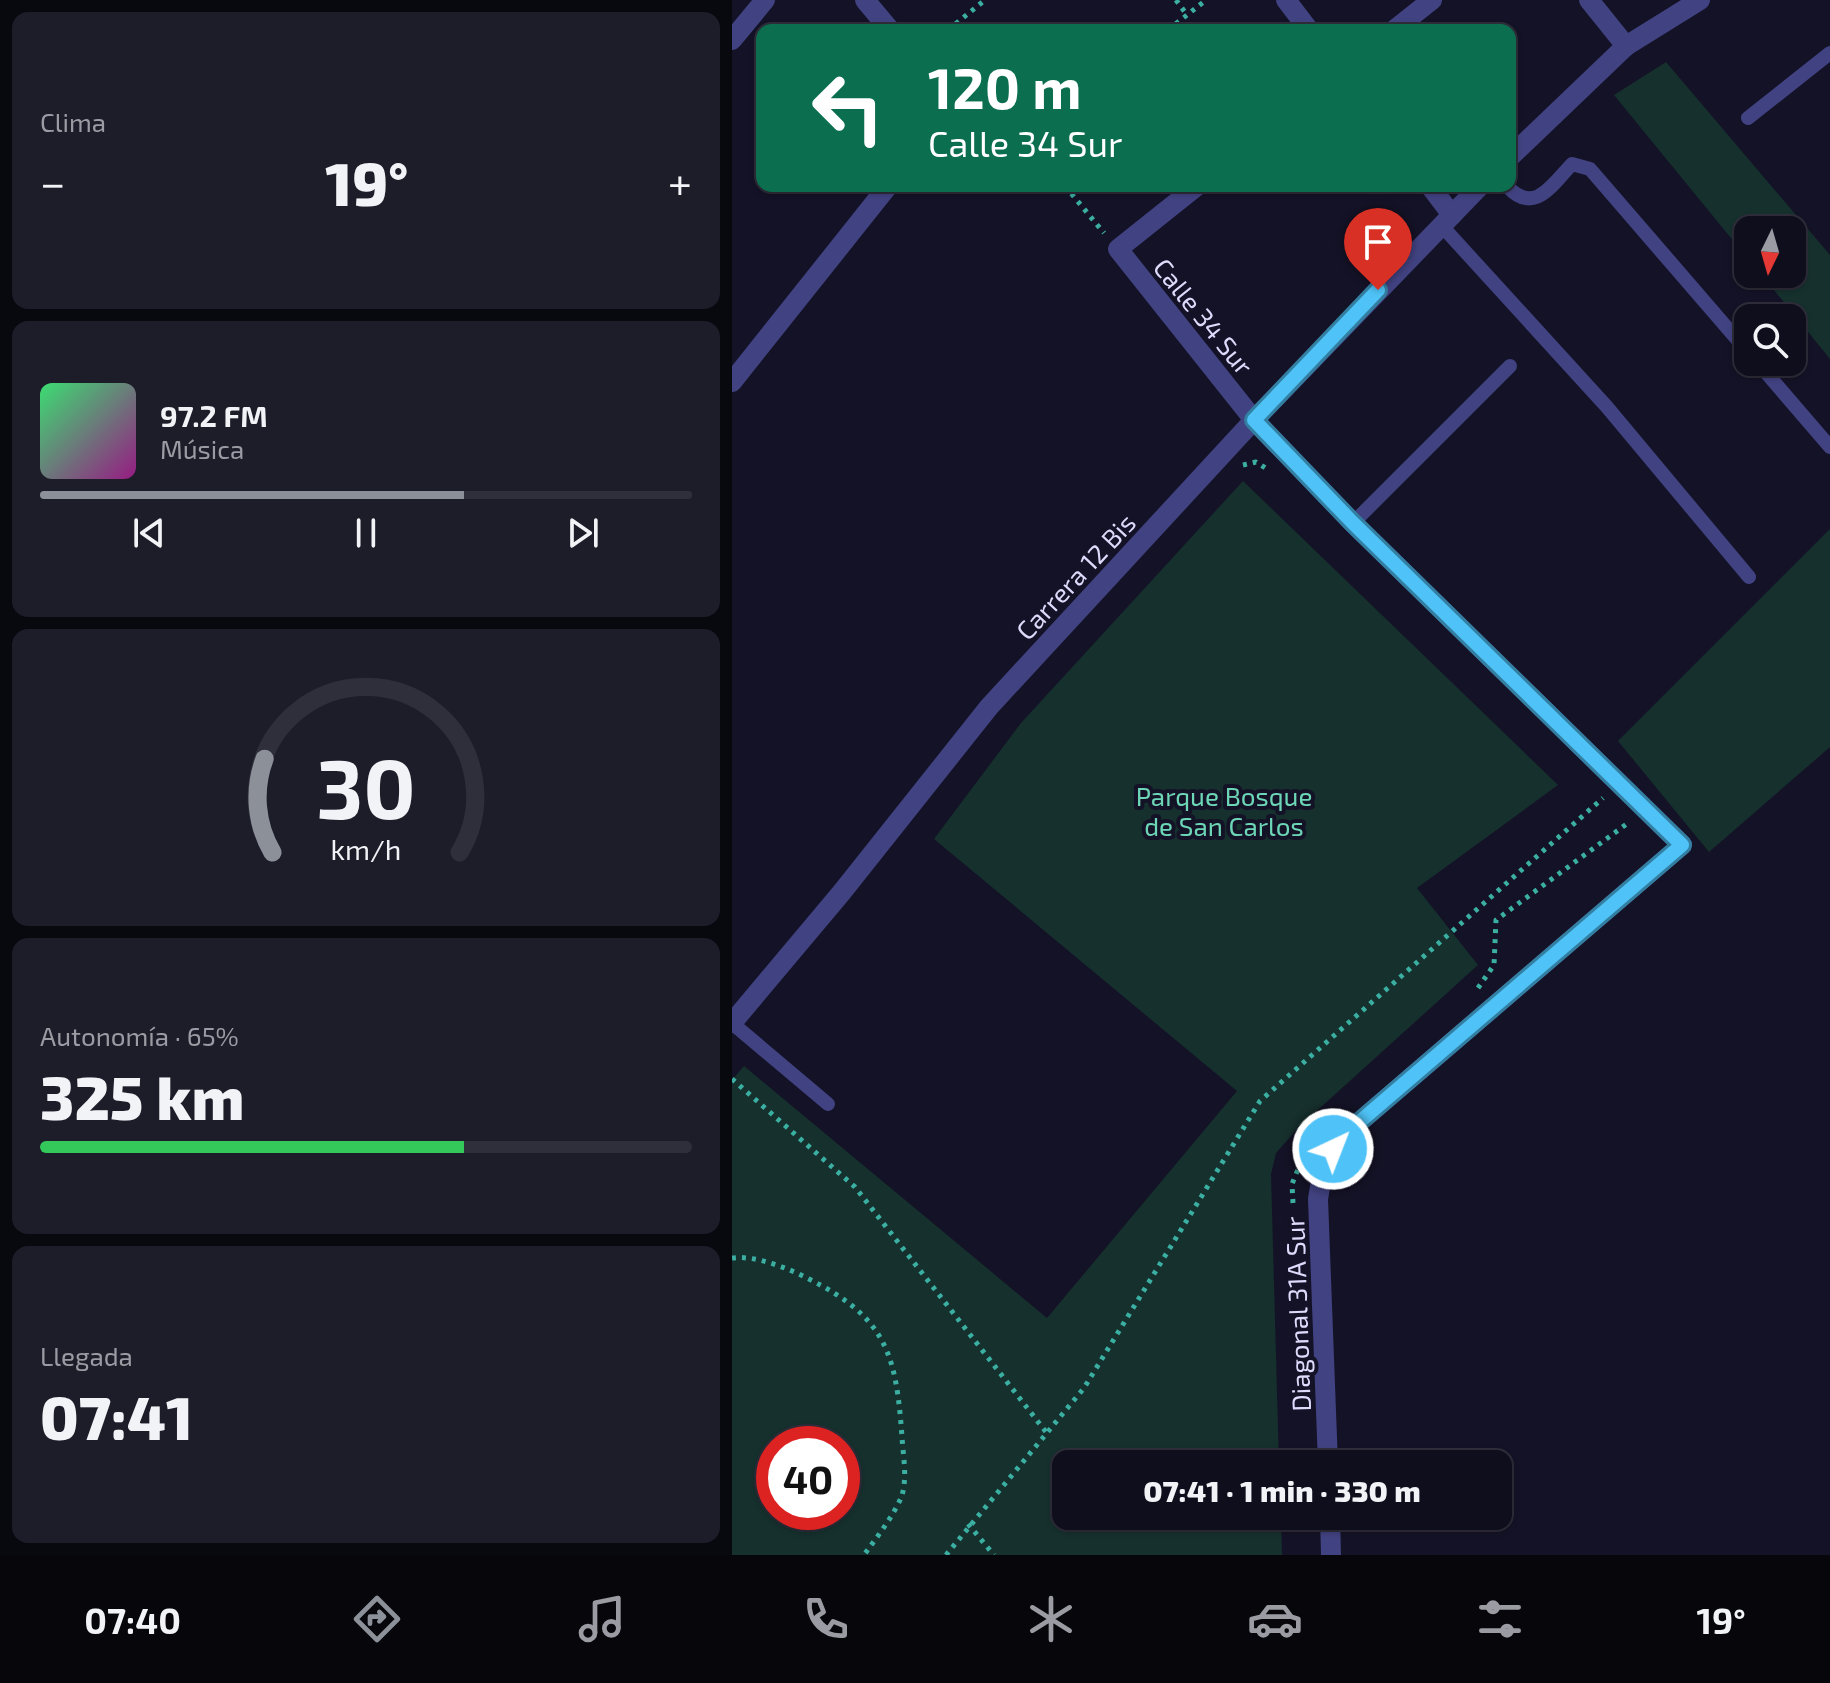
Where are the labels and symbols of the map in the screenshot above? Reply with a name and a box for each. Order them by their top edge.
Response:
pin [1344,208,1412,290]
north arrow [1734,216,1806,288]
street label: Calle 34 Sur [1148,252,1260,380]
street label: Carrera 12 Bis [1009,507,1141,645]
park label: Parque Bosque de San Carlos [1136,780,1312,841]
position arrow [1291,1107,1375,1191]
street label: Diagonal 31A Sur [1278,1216,1316,1412]
speed limit sign: 40 [756,1426,860,1530]

